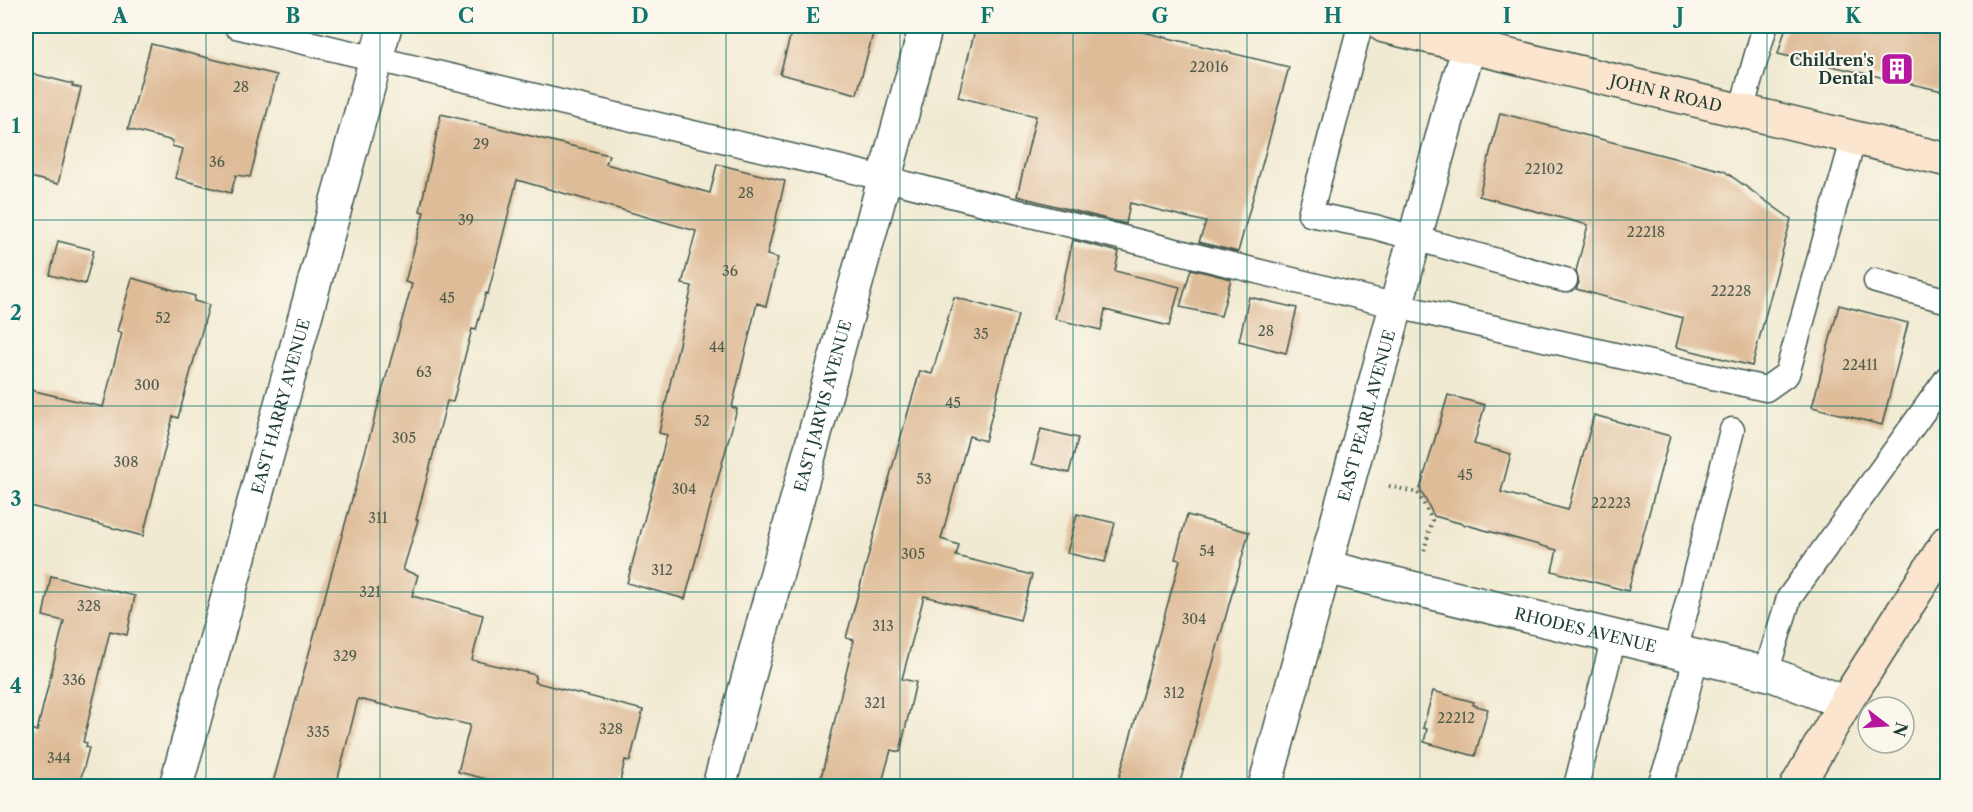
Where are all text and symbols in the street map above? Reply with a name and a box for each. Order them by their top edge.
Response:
text: A [111,4,128,28]
text: B [286,4,301,28]
text: C [458,4,474,28]
text: D [631,4,649,28]
text: E [806,4,820,28]
text: F [980,4,994,28]
text: G [1152,4,1169,28]
text: H [1324,4,1342,28]
text: I [1503,4,1511,28]
text: J [1672,4,1684,28]
text: K [1845,4,1862,28]
place label: Children's Dental [1789,50,1874,88]
building icon: Children's Dental [1879,51,1915,87]
house number: 22016 [1189,58,1229,76]
street label: JOHN R ROAD [1605,69,1724,116]
house number: 28 [233,78,249,96]
text: 1 [12,114,21,138]
house number: 29 [473,135,489,153]
house number: 36 [209,153,225,171]
house number: 22102 [1525,160,1563,178]
house number: 28 [738,184,754,202]
house number: 39 [458,211,474,229]
house number: 22218 [1627,223,1665,241]
house number: 36 [722,262,738,280]
house number: 22228 [1711,282,1751,300]
house number: 45 [439,289,455,307]
text: 2 [10,301,22,325]
house number: 52 [155,309,171,327]
street label: EAST HARRY AVENUE [247,316,314,496]
street label: EAST JARVIS AVENUE [790,318,856,494]
house number: 28 [1258,322,1274,340]
house number: 35 [973,325,989,343]
street label: EAST PEARL AVENUE [1333,328,1399,504]
house number: 44 [709,338,725,356]
house number: 22411 [1842,356,1878,374]
house number: 63 [416,363,432,381]
house number: 300 [134,376,160,394]
house number: 45 [945,394,961,412]
house number: 52 [694,412,710,430]
house number: 305 [392,429,416,447]
house number: 308 [114,453,138,471]
house number: 45 [1457,466,1473,484]
house number: 53 [916,470,932,488]
house number: 304 [672,480,696,498]
text: 3 [10,487,22,511]
house number: 22223 [1591,494,1631,512]
house number: 311 [368,509,388,527]
house number: 54 [1199,542,1215,560]
house number: 305 [901,545,925,563]
house number: 312 [651,561,673,579]
house number: 321 [359,583,381,601]
house number: 328 [77,597,101,615]
street label: RHODES AVENUE [1513,603,1658,657]
house number: 304 [1182,610,1206,628]
house number: 313 [872,617,894,635]
house number: 329 [333,647,357,665]
house number: 336 [62,671,86,689]
text: 4 [10,674,22,698]
house number: 312 [1163,684,1185,702]
house number: 321 [864,694,886,712]
north arrow [1856,695,1916,755]
house number: 22212 [1437,709,1475,727]
house number: 328 [599,720,623,738]
text: N [1889,720,1912,739]
house number: 335 [306,723,330,741]
house number: 344 [47,749,71,767]

